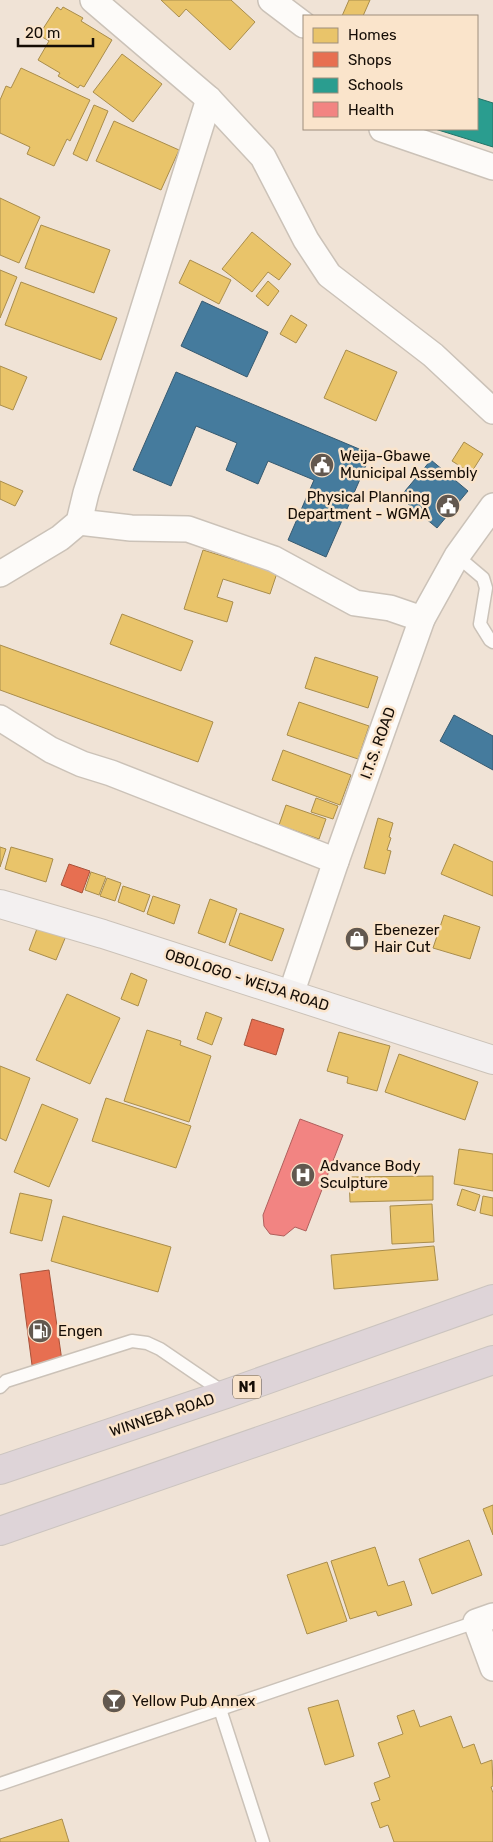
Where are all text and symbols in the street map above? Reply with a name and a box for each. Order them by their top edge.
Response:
scale bar [18,15,92,47]
legend [303,15,478,130]
text: 20 m [25,24,60,42]
text: Homes [348,26,397,44]
text: Shops [348,51,392,69]
text: Schools [348,76,404,94]
text: Health [348,101,394,119]
place label: Weija-Gbawe Municipal Assembly [340,447,478,482]
public building icon: Weija-Gbawe Municipal Assembly [309,452,335,478]
place label: Physical Planning Department - WGMA [287,488,430,523]
public building icon: Physical Planning Department - WGMA [435,493,461,519]
street label: I.T.S. ROAD [357,705,399,781]
place label: Ebenezer Hair Cut [374,921,440,956]
shop icon: Ebenezer Hair Cut [344,926,370,952]
street label: OBOLOGO - WEIJA ROAD [163,945,331,1015]
place label: Advance Body Sculpture [320,1157,420,1192]
hospital icon: Advance Body Sculpture [290,1162,316,1188]
fuel station icon: Engen [27,1318,53,1344]
place label: Engen [58,1322,103,1340]
road number: N1 [233,1375,261,1398]
street label: WINNEBA ROAD [107,1390,217,1440]
bar icon: Yellow Pub Annex [101,1688,127,1714]
place label: Yellow Pub Annex [132,1692,255,1710]

